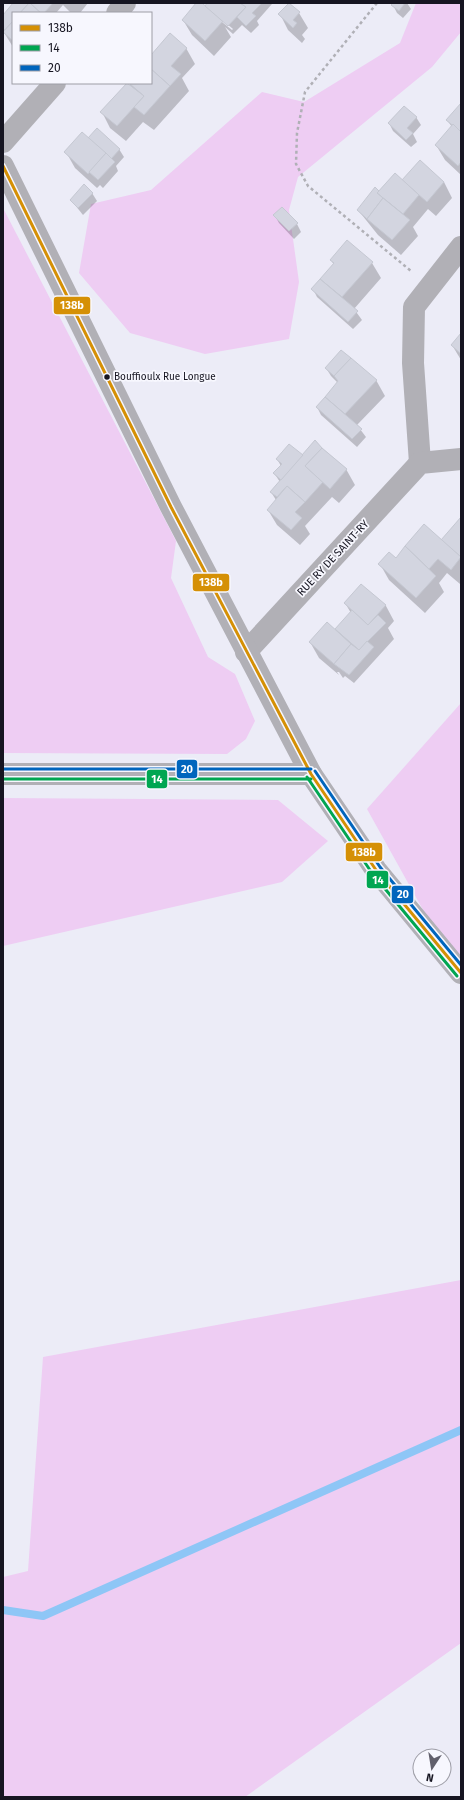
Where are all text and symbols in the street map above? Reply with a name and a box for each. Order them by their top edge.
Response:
legend [12,12,152,84]
text: 138b [48,21,73,35]
text: 14 [48,41,60,55]
text: 20 [48,61,61,75]
line badge: 138b [53,296,91,315]
text: 138b [60,299,84,312]
place label: Bouffioulx Rue Longue [114,371,216,383]
marker: Bouffioulx Rue Longue [102,372,112,382]
street label: RUE RY DE SAINT-RY [295,517,371,599]
line badge: 138b [192,573,230,592]
text: 138b [199,576,223,589]
line badge: 20 [176,759,198,779]
text: 20 [181,763,194,776]
line badge: 14 [146,769,168,789]
text: 14 [151,773,163,786]
line badge: 138b [345,842,383,862]
text: 138b [352,846,376,859]
line badge: 14 [366,870,389,889]
text: 14 [372,874,384,887]
line badge: 20 [391,885,414,904]
text: 20 [397,888,410,901]
north arrow [412,1748,452,1788]
text: N [425,1770,435,1784]

